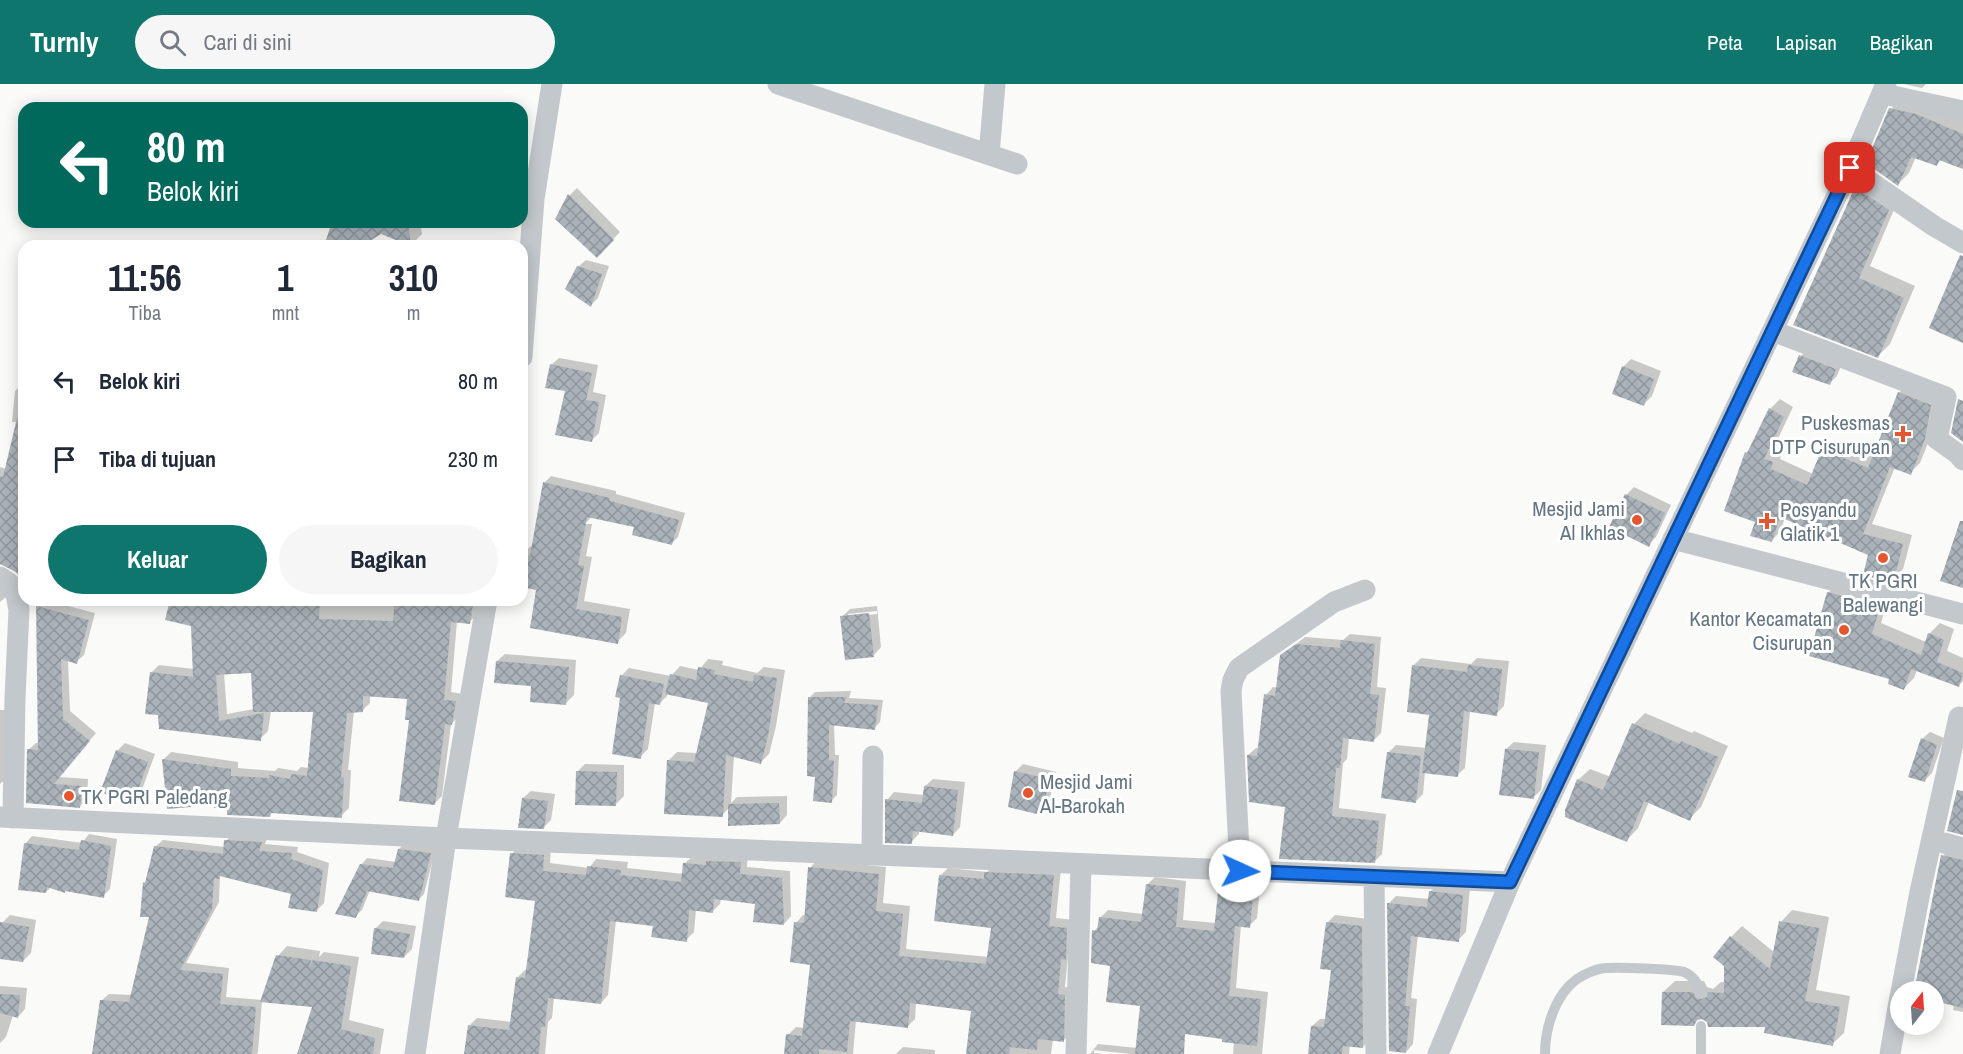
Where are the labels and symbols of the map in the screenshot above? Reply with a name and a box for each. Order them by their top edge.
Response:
pin [1824,142,1875,193]
place label: Puskesmas DTP Cisurupan [1772,408,1890,461]
marker: Puskesmas DTP Cisurupan [1894,425,1912,443]
place label: Mesjid Jami Al Ikhlas [1532,494,1625,547]
place label: Posyandu Glatik 1 [1780,495,1857,548]
marker: Posyandu Glatik 1 [1758,512,1776,530]
marker: Mesjid Jami Al Ikhlas [1630,513,1644,527]
marker: TK PGRI Balewangi [1876,551,1890,565]
place label: TK PGRI Balewangi [1843,566,1923,619]
place label: Kantor Kecamatan Cisurupan [1689,604,1832,657]
marker: Kantor Kecamatan Cisurupan [1837,623,1851,637]
place label: Mesjid Jami Al-Barokah [1039,767,1133,820]
place label: TK PGRI Paledang [81,782,228,811]
marker: Mesjid Jami Al-Barokah [1021,786,1035,800]
marker: TK PGRI Paledang [62,789,76,803]
position arrow [1208,839,1272,903]
north arrow [1890,981,1944,1035]

